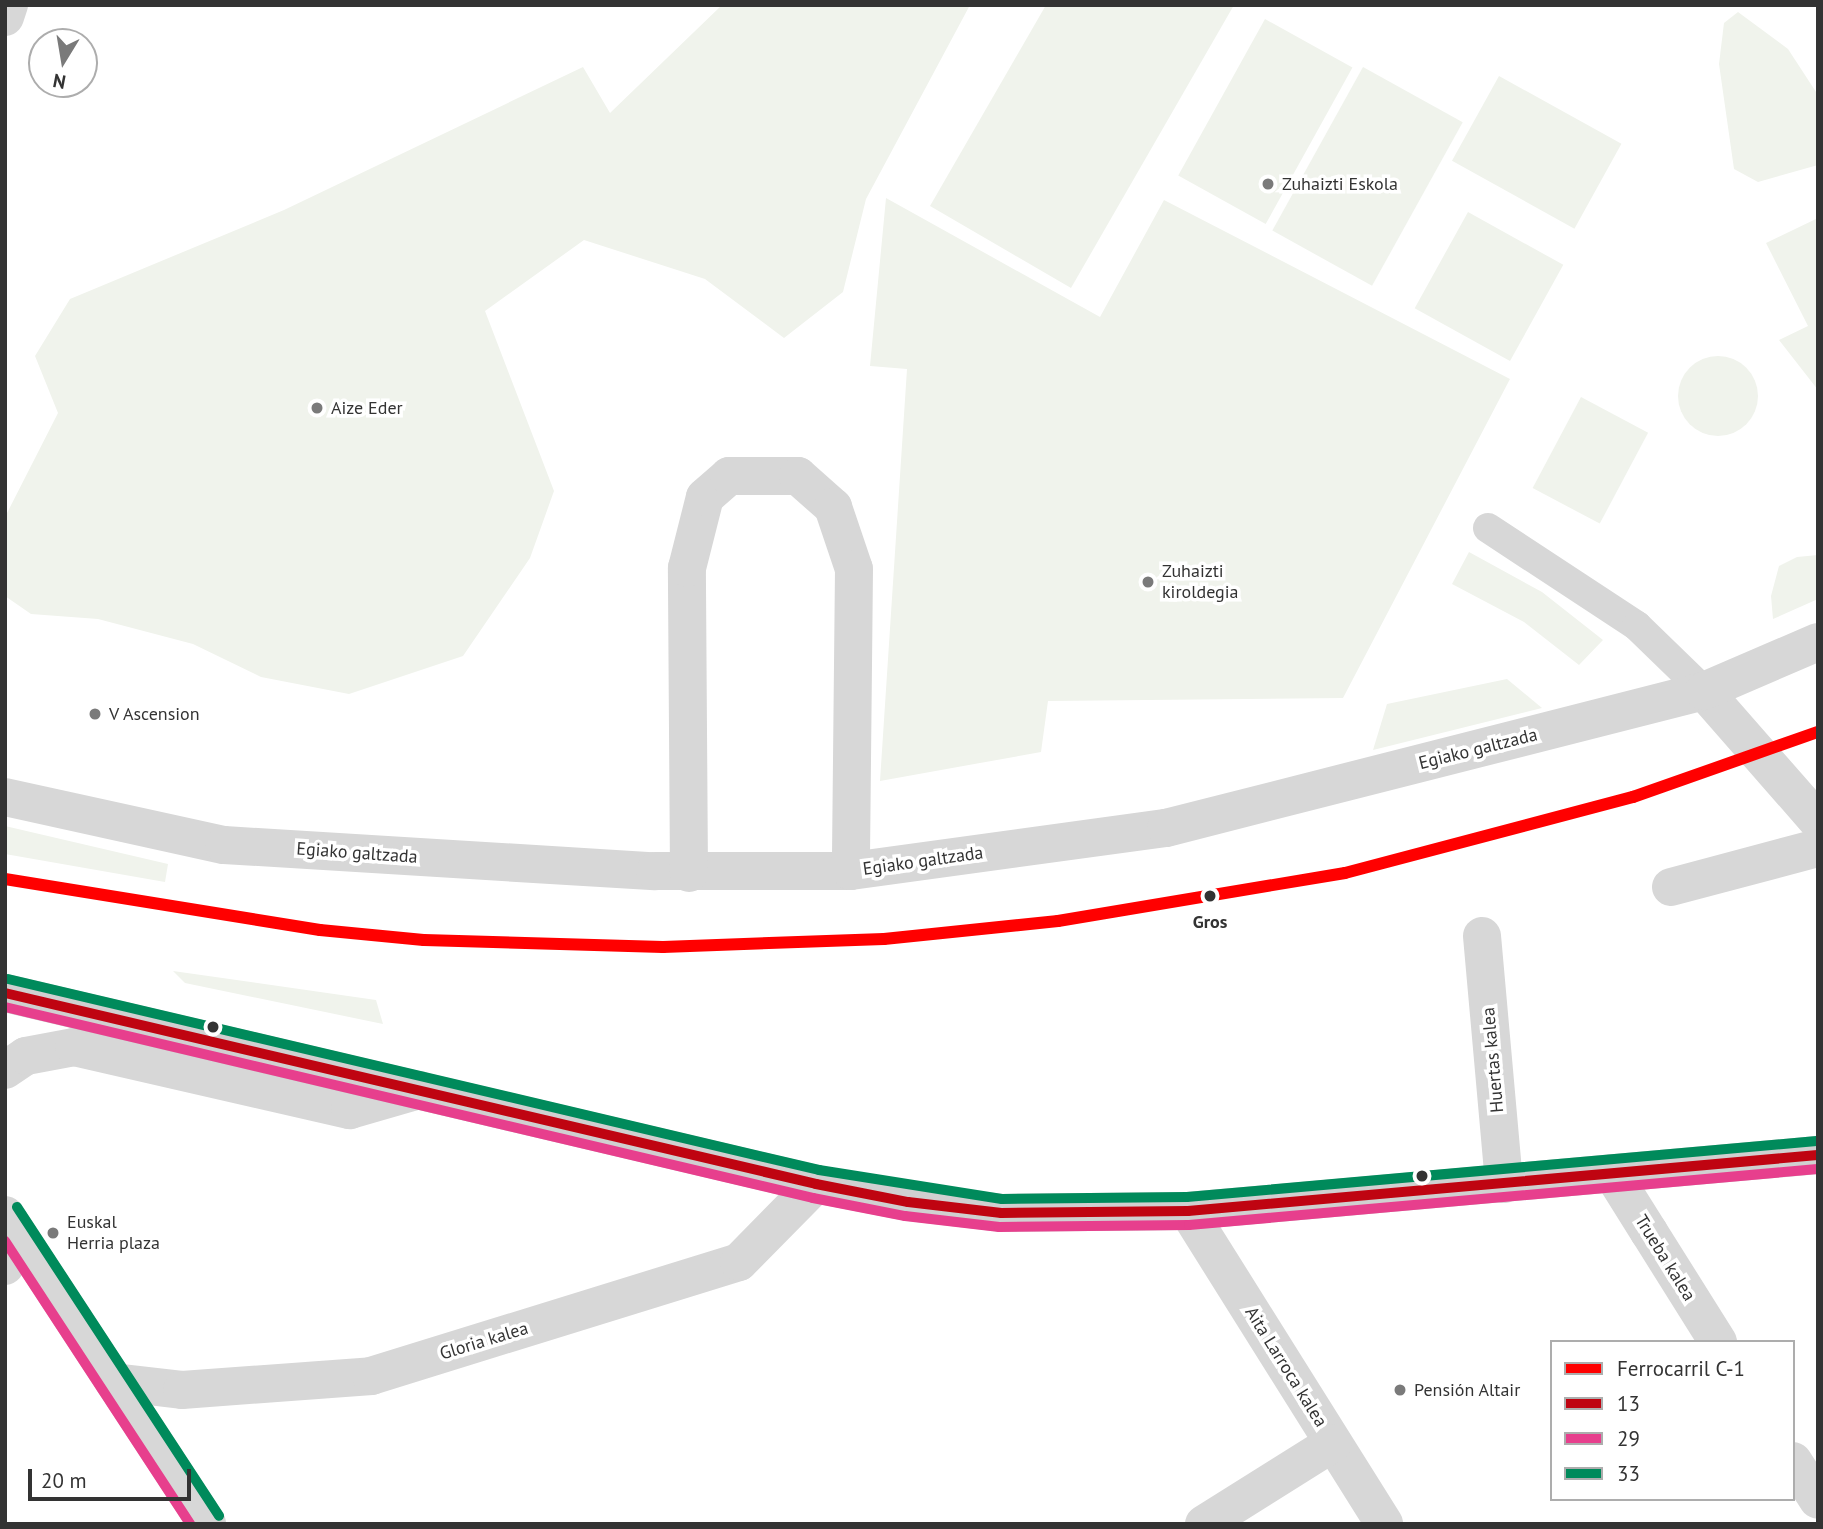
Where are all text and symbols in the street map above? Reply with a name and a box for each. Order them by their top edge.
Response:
north arrow [28,28,98,98]
text: N [51,69,68,95]
place label: Zuhaizti Eskola [1282,173,1398,195]
marker: Zuhaizti Eskola [1260,176,1276,192]
place label: Aize Eder [331,397,403,419]
marker: Aize Eder [309,400,325,416]
place label: Zuhaizti kiroldegia [1162,561,1239,604]
marker: Zuhaizti kiroldegia [1140,574,1156,590]
place label: V Ascension [109,703,201,725]
marker: V Ascension [87,706,103,722]
street label: Egiako galtzada [1416,724,1540,774]
street label: Egiako galtzada [296,838,418,868]
street label: Egiako galtzada [861,842,985,880]
marker: Gros [1198,884,1222,908]
place label: Gros [1193,911,1227,933]
street label: Huertas kalea [1478,1006,1508,1114]
unlabelled marker [206,1020,220,1034]
unlabelled marker [1415,1169,1429,1183]
street label: Trueba kalea [1630,1211,1700,1305]
place label: Euskal Herria plaza [67,1212,160,1254]
marker: Euskal Herria plaza [45,1225,61,1241]
street label: Aita Larroca kalea [1240,1303,1332,1431]
street label: Gloria kalea [437,1317,531,1365]
legend [1550,1340,1795,1501]
text: Ferrocarril C-1 [1617,1355,1745,1382]
place label: Pensión Altair [1414,1379,1521,1401]
marker: Pensión Altair [1392,1382,1408,1398]
text: 13 [1617,1390,1640,1417]
text: 29 [1617,1425,1640,1452]
scale bar [32,1456,194,1500]
text: 33 [1617,1460,1640,1487]
text: 20 m [41,1467,87,1494]

